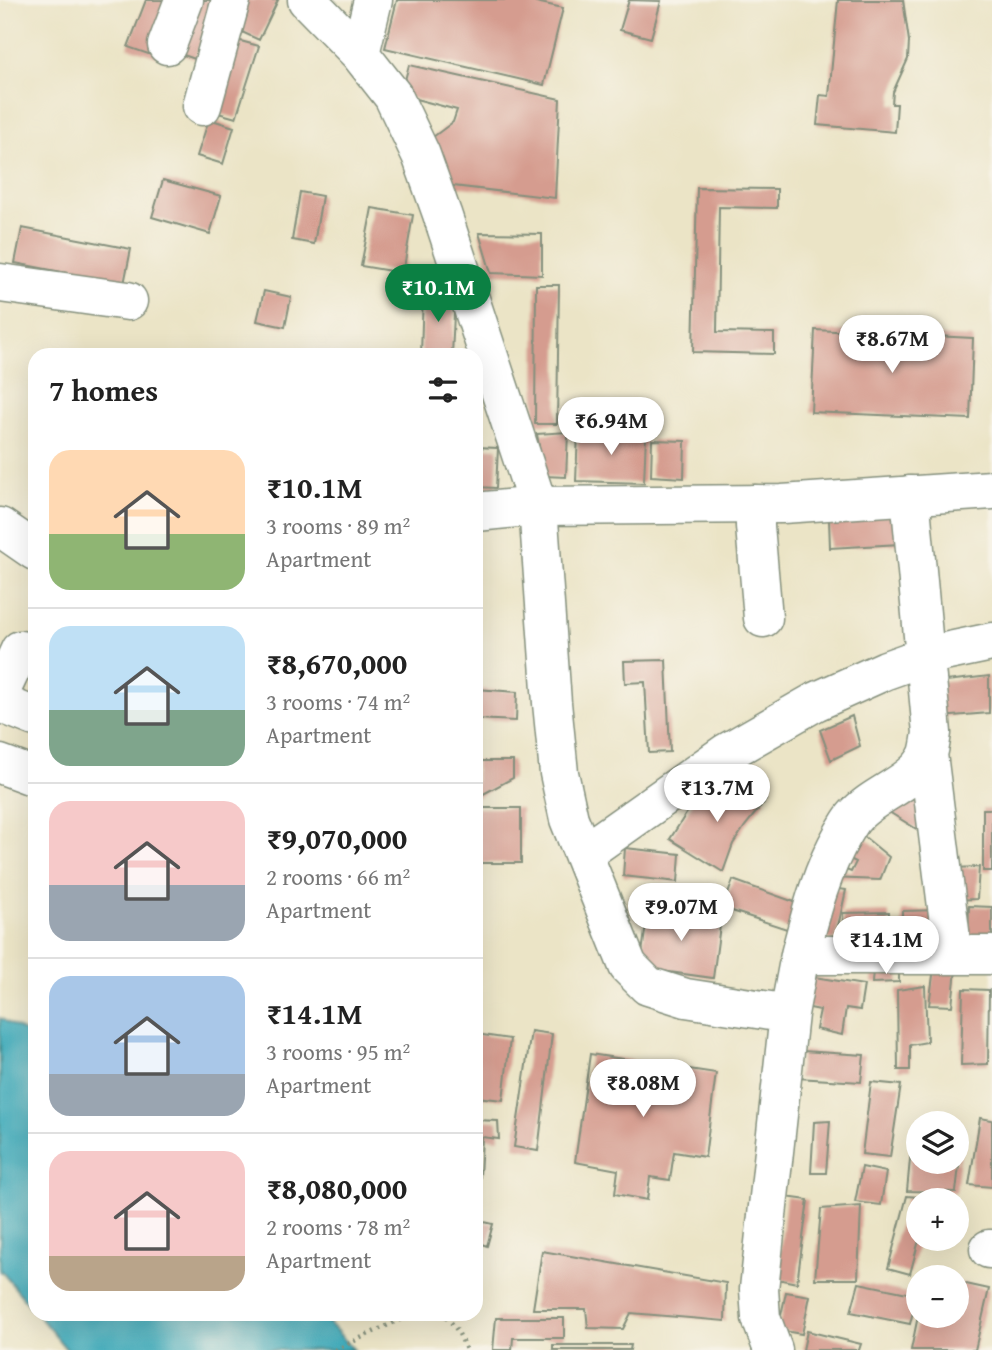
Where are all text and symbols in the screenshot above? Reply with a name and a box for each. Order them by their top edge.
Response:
pin: ₹10.1M [381,264,495,324]
text: ₹10.1M [401,270,475,303]
pin: ₹8.67M [835,316,949,375]
text: ₹8.67M [855,321,929,354]
text: 7 homes [49,368,158,412]
icon: filters [424,371,462,409]
pin: ₹6.94M [554,398,668,457]
text: ₹6.94M [574,403,648,436]
text: ₹10.1M [266,465,362,509]
icon: home [105,478,189,562]
text: 3 rooms · 89 m² [266,509,410,542]
text: Apartment [266,542,371,575]
text: ₹8,670,000 [266,641,407,685]
icon: home [105,654,189,738]
text: 3 rooms · 74 m² [266,685,410,718]
text: Apartment [266,718,371,751]
pin: ₹13.7M [660,764,774,824]
text: ₹13.7M [680,770,754,803]
text: ₹9,070,000 [266,816,407,860]
icon: home [105,829,189,913]
text: 2 rooms · 66 m² [266,860,410,893]
pin: ₹9.07M [624,884,738,943]
text: ₹9.07M [644,889,718,922]
text: Apartment [266,893,371,926]
pin: ₹14.1M [829,916,943,976]
text: ₹14.1M [849,922,923,955]
text: ₹14.1M [266,991,362,1035]
icon: home [105,1004,189,1088]
text: 3 rooms · 95 m² [266,1035,410,1068]
pin: ₹8.08M [586,1060,700,1119]
text: ₹8.08M [606,1065,680,1098]
text: Apartment [266,1068,371,1101]
map controls [906,1111,969,1328]
button: layers [906,1111,969,1174]
text: ₹8,080,000 [266,1166,407,1210]
icon: home [105,1179,189,1263]
button: + [906,1188,969,1251]
text: 2 rooms · 78 m² [266,1210,410,1243]
text: Apartment [266,1243,371,1276]
button: − [906,1265,969,1328]

